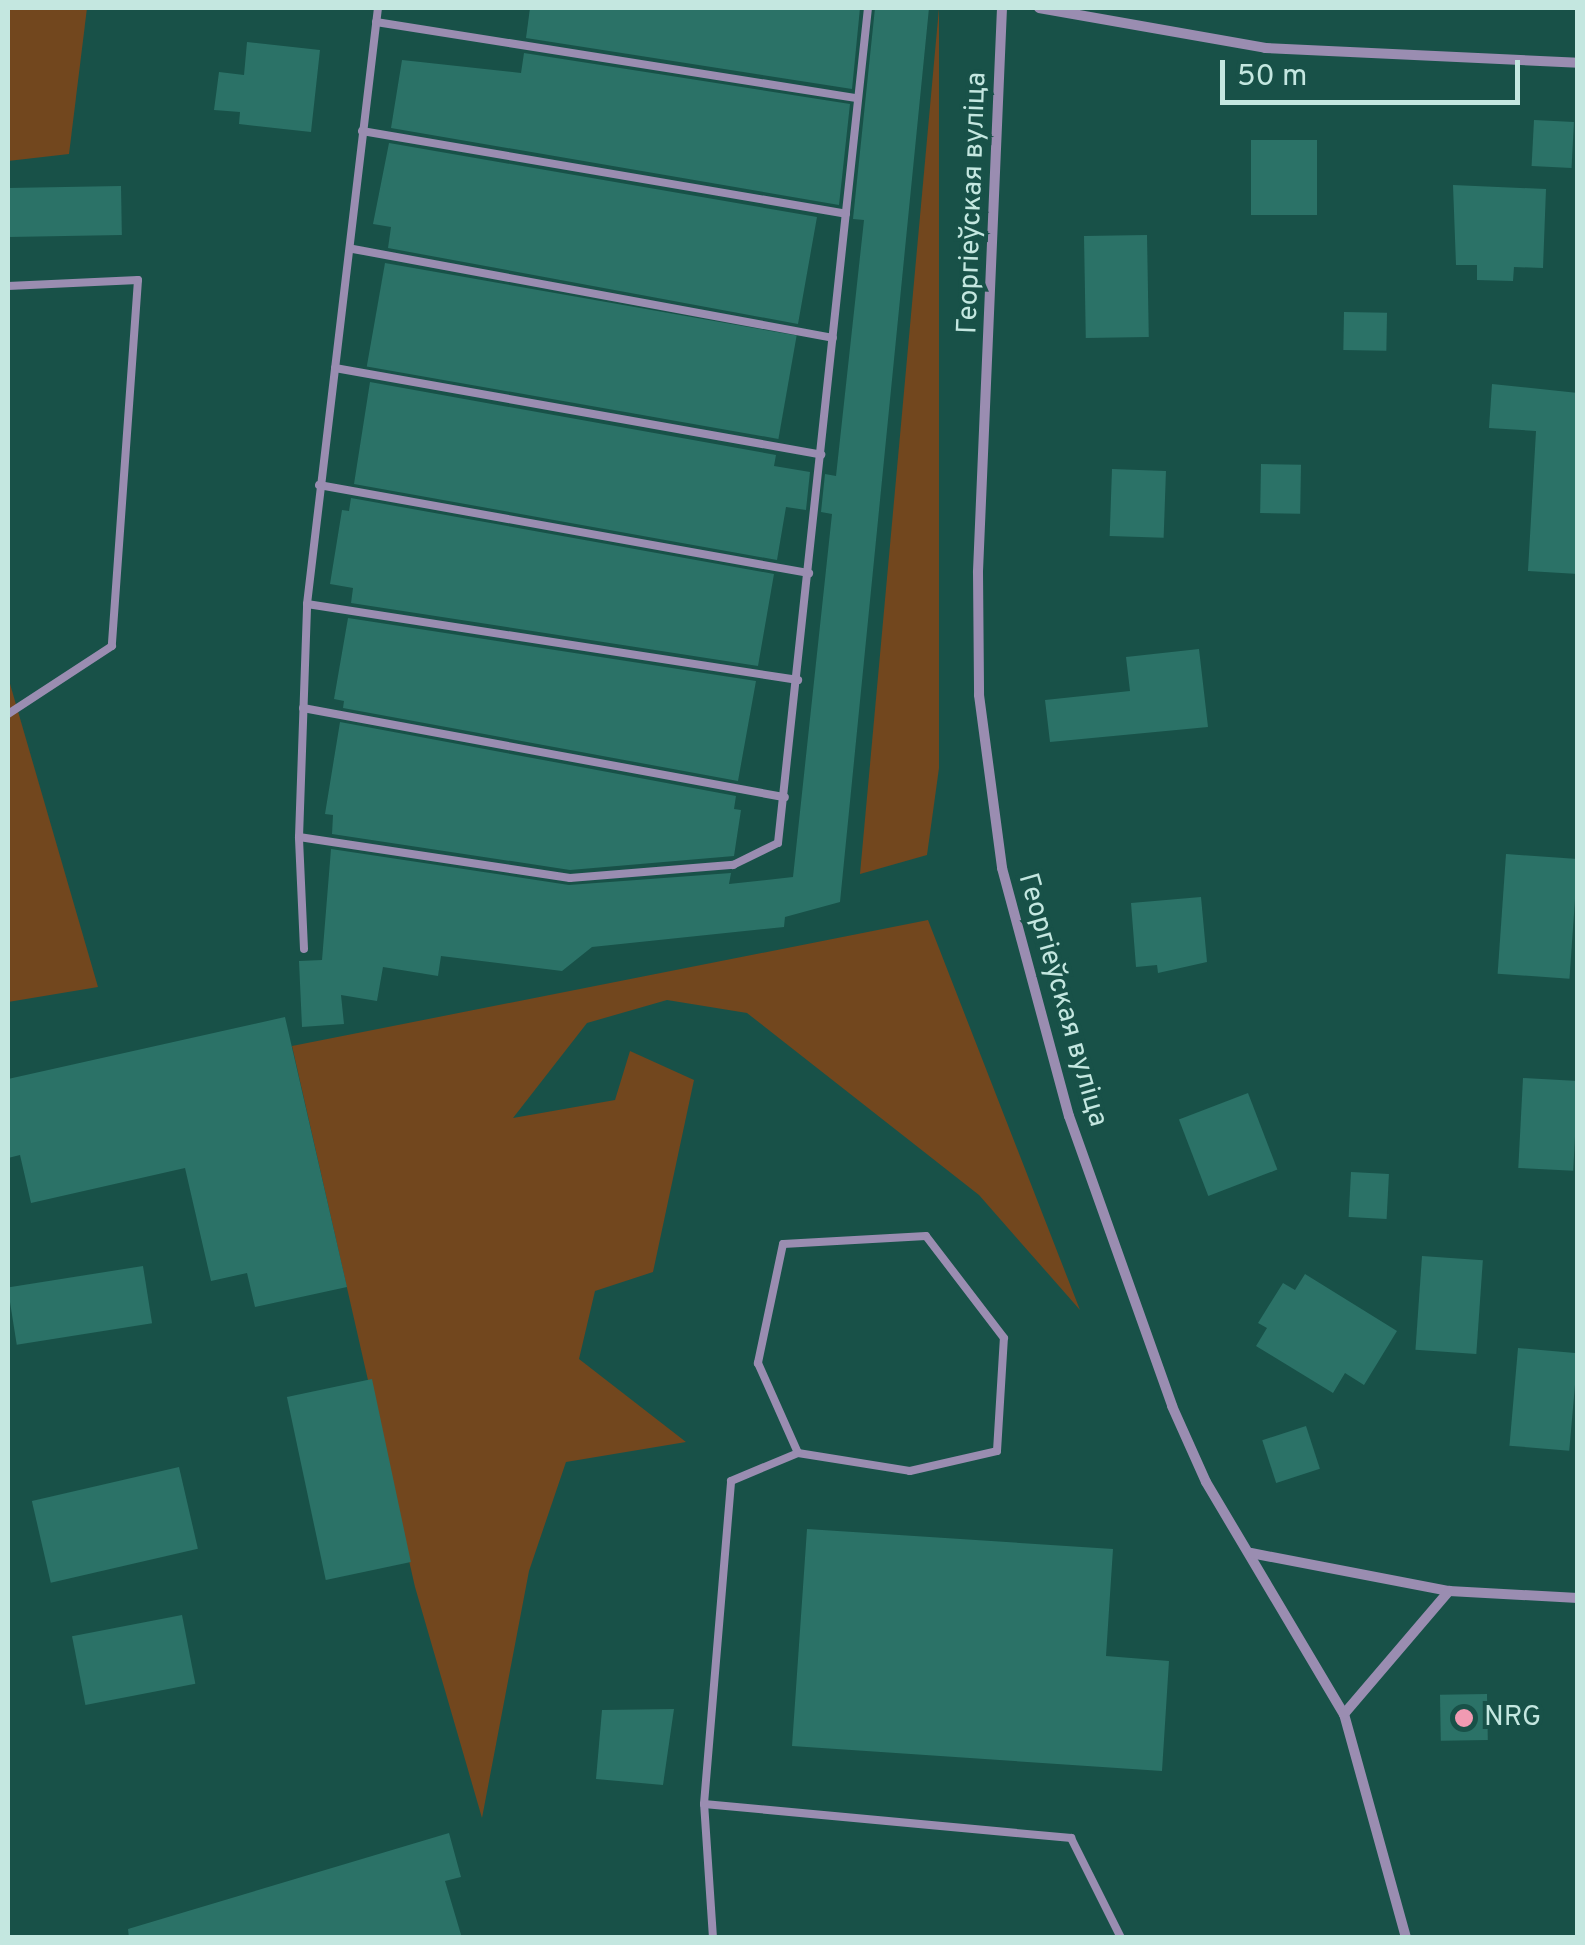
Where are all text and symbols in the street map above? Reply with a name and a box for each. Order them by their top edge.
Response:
scale bar [1225,40,1525,102]
text: 50 m [1237,59,1307,96]
street label: Георгіеўская вуліца [952,71,994,335]
street label: Георгіеўская вуліца [1010,869,1114,1131]
place label: NRG [1484,1701,1541,1735]
marker: NRG [1453,1707,1475,1729]

